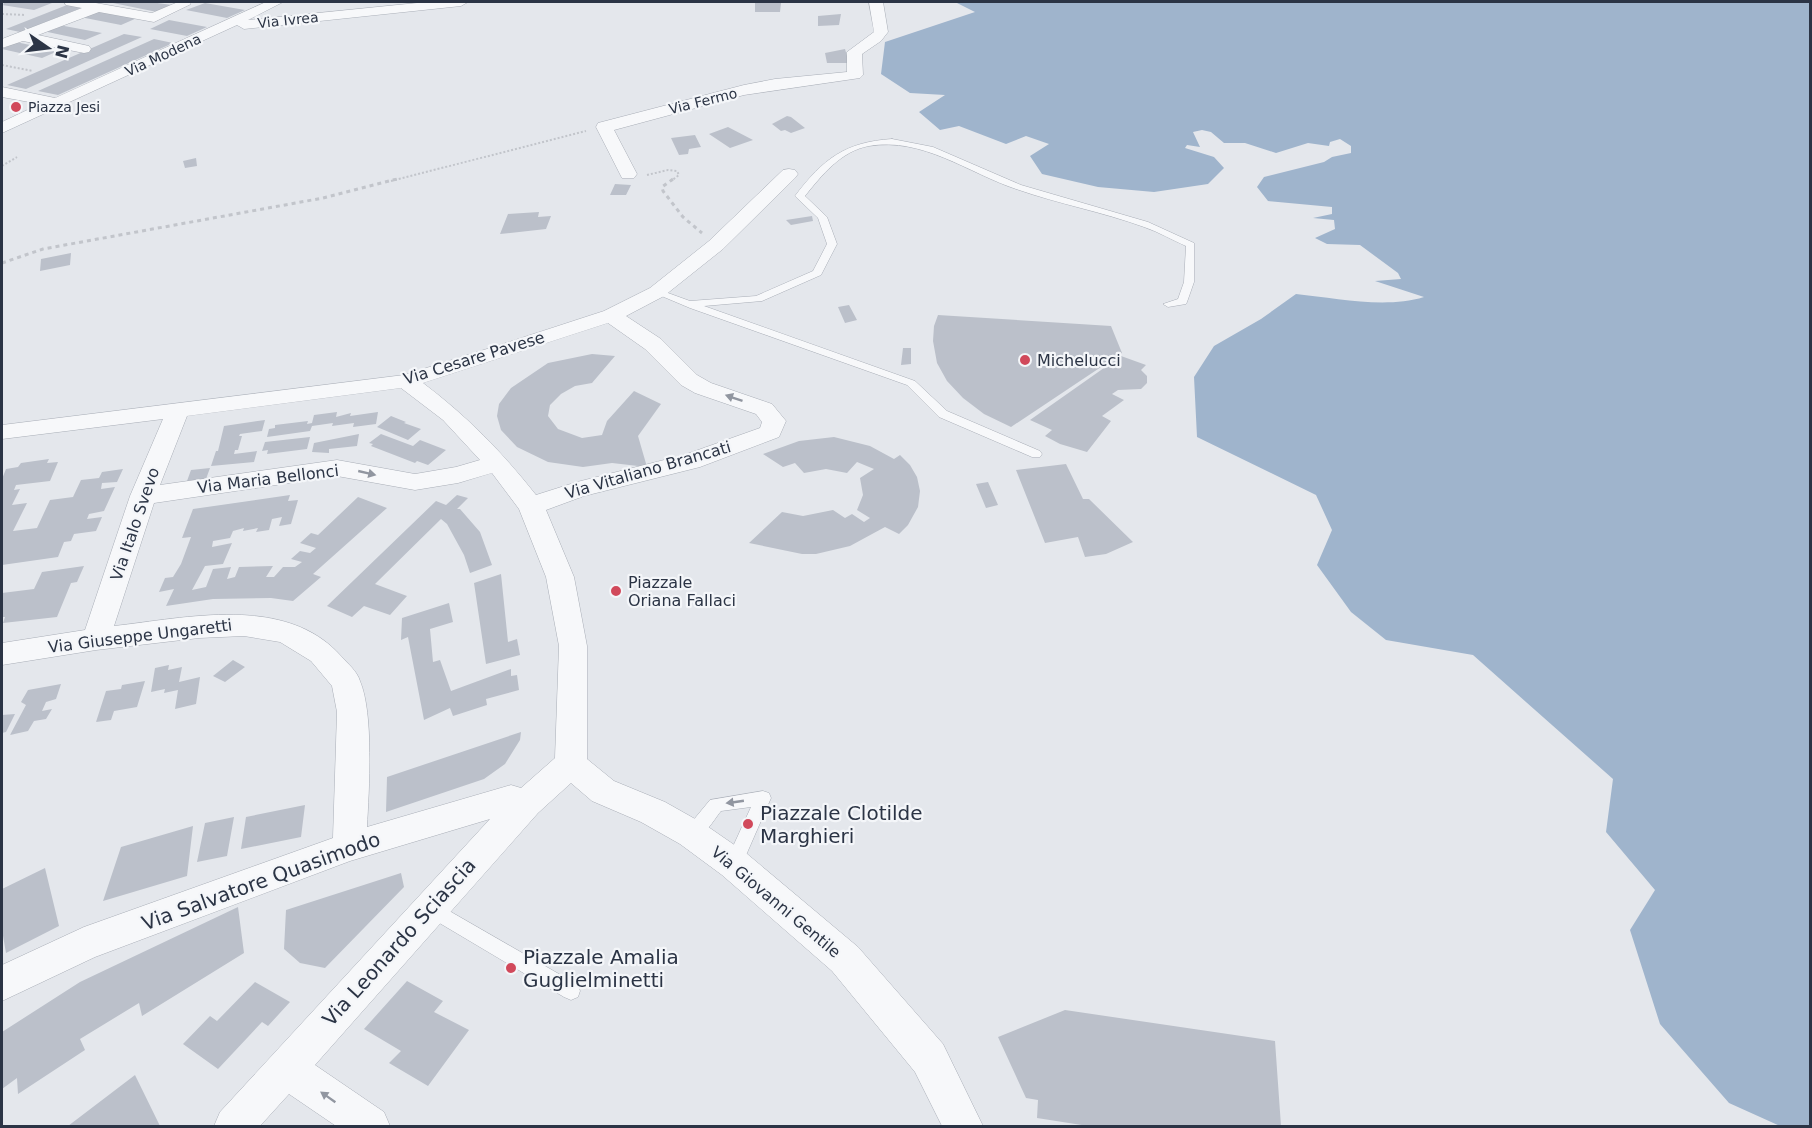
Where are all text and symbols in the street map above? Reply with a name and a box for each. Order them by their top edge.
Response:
street label: Via Ivrea [257,9,319,31]
north arrow [18,18,78,78]
street label: Via Modena [123,30,203,80]
text: N [51,43,73,60]
street label: Via Fermo [667,85,739,117]
place label: Piazza Jesi [28,99,100,115]
marker: Piazza Jesi [9,100,23,114]
street label: Via Cesare Pavese [401,328,547,388]
place label: Michelucci [1037,351,1121,370]
marker: Michelucci [1018,353,1032,367]
one-way arrow [725,393,743,403]
street label: Via Vitaliano Brancati [563,437,733,503]
street label: Via Maria Bellonci [196,461,340,497]
street label: Via Italo Svevo [107,465,163,583]
one-way arrow [358,469,377,478]
place label: Piazzale Oriana Fallaci [628,573,736,610]
marker: Piazzale Oriana Fallaci [609,584,623,598]
street label: Via Giuseppe Ungaretti [47,615,233,657]
one-way arrow [725,798,744,807]
place label: Piazzale Clotilde Marghieri [760,801,923,848]
marker: Piazzale Clotilde Marghieri [741,817,755,831]
street label: Via Salvatore Quasimodo [139,827,383,935]
street label: Via Giovanni Gentile [707,842,845,962]
street label: Via Leonardo Sciascia [317,853,481,1031]
place label: Piazzale Amalia Guglielminetti [523,945,679,992]
marker: Piazzale Amalia Guglielminetti [504,961,518,975]
one-way arrow [320,1091,336,1103]

